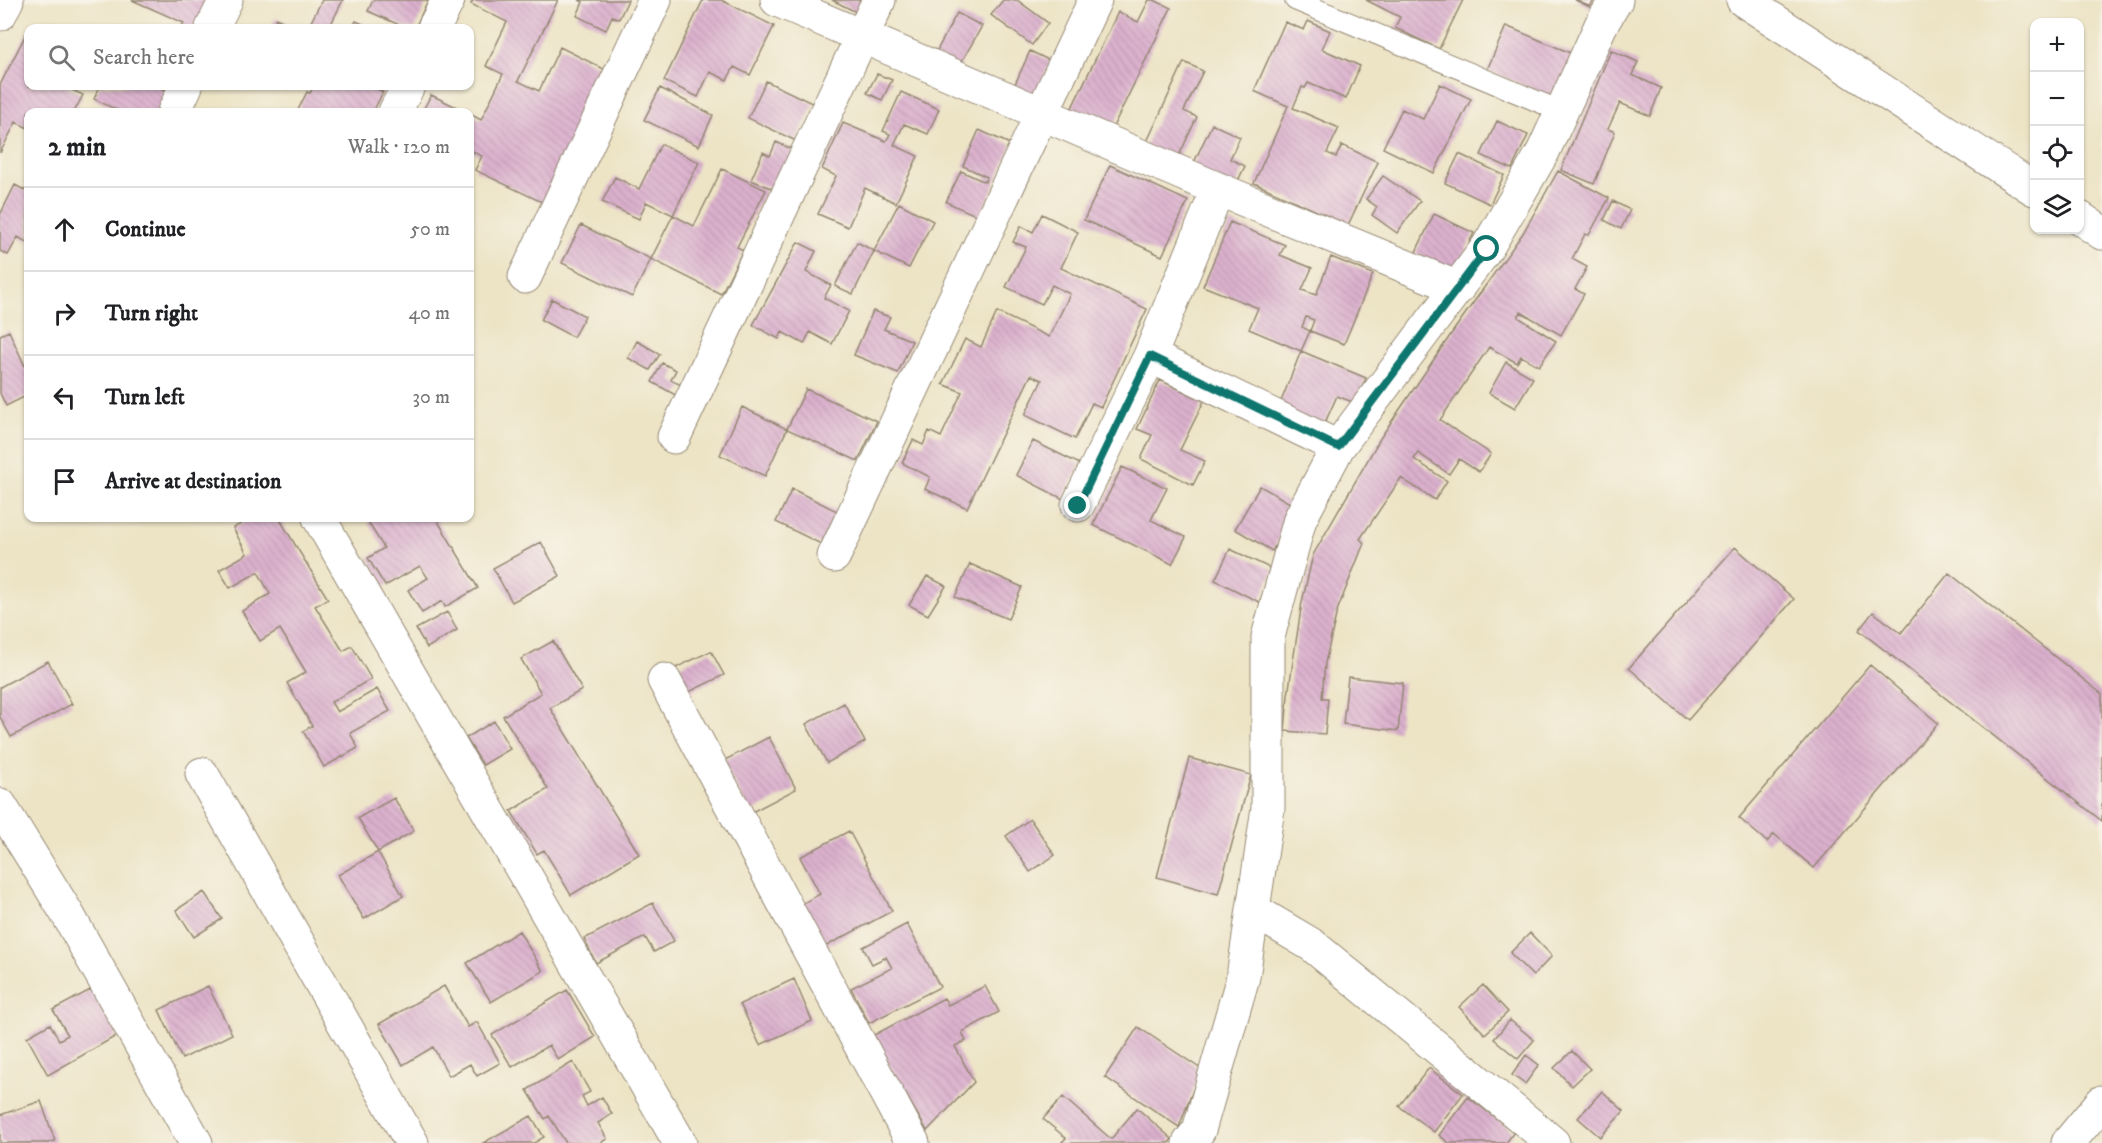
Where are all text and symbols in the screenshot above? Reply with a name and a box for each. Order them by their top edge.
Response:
map controls [2030,18,2084,234]
button: + [2030,18,2084,72]
search box [24,24,474,90]
icon: search [45,41,78,74]
text: Search here [93,44,195,71]
button: − [2030,72,2084,126]
button: locate [2030,126,2084,180]
text: 2 min [48,131,106,164]
text: Walk · 120 m [348,135,450,160]
button: layers [2030,180,2084,234]
icon: ahead [48,213,81,246]
text: Continue [105,216,186,243]
text: 50 m [410,217,450,242]
route start [1473,235,1499,261]
icon: right [48,297,81,330]
text: Turn right [105,300,198,327]
text: 40 m [408,301,450,326]
icon: left [48,381,81,414]
text: Turn left [105,384,185,411]
text: 30 m [412,385,450,410]
icon: arrive [48,465,81,498]
text: Arrive at destination [105,468,282,495]
route end [1064,492,1090,518]

